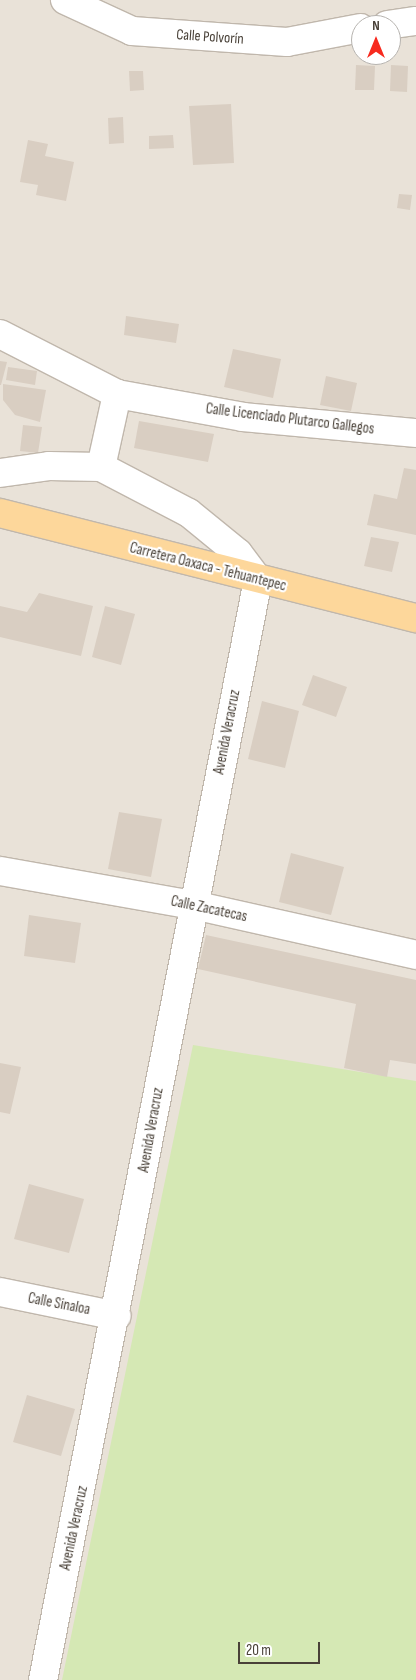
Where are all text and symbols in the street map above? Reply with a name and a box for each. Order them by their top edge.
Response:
north arrow [351,15,401,65]
text: N [372,17,380,34]
street label: Calle Polvorín [176,26,244,48]
street label: Calle Licenciado Plutarco Gallegos [205,400,375,438]
street label: Carretera Oaxaca - Tehuantepec [128,539,288,595]
street label: Avenida Veracruz [210,688,244,776]
street label: Calle Zacatecas [169,892,249,926]
street label: Avenida Veracruz [135,1086,167,1174]
street label: Calle Sinaloa [26,1289,92,1319]
street label: Avenida Veracruz [56,1484,92,1572]
scale bar [241,1632,324,1664]
text: 20 m [246,1641,271,1660]

